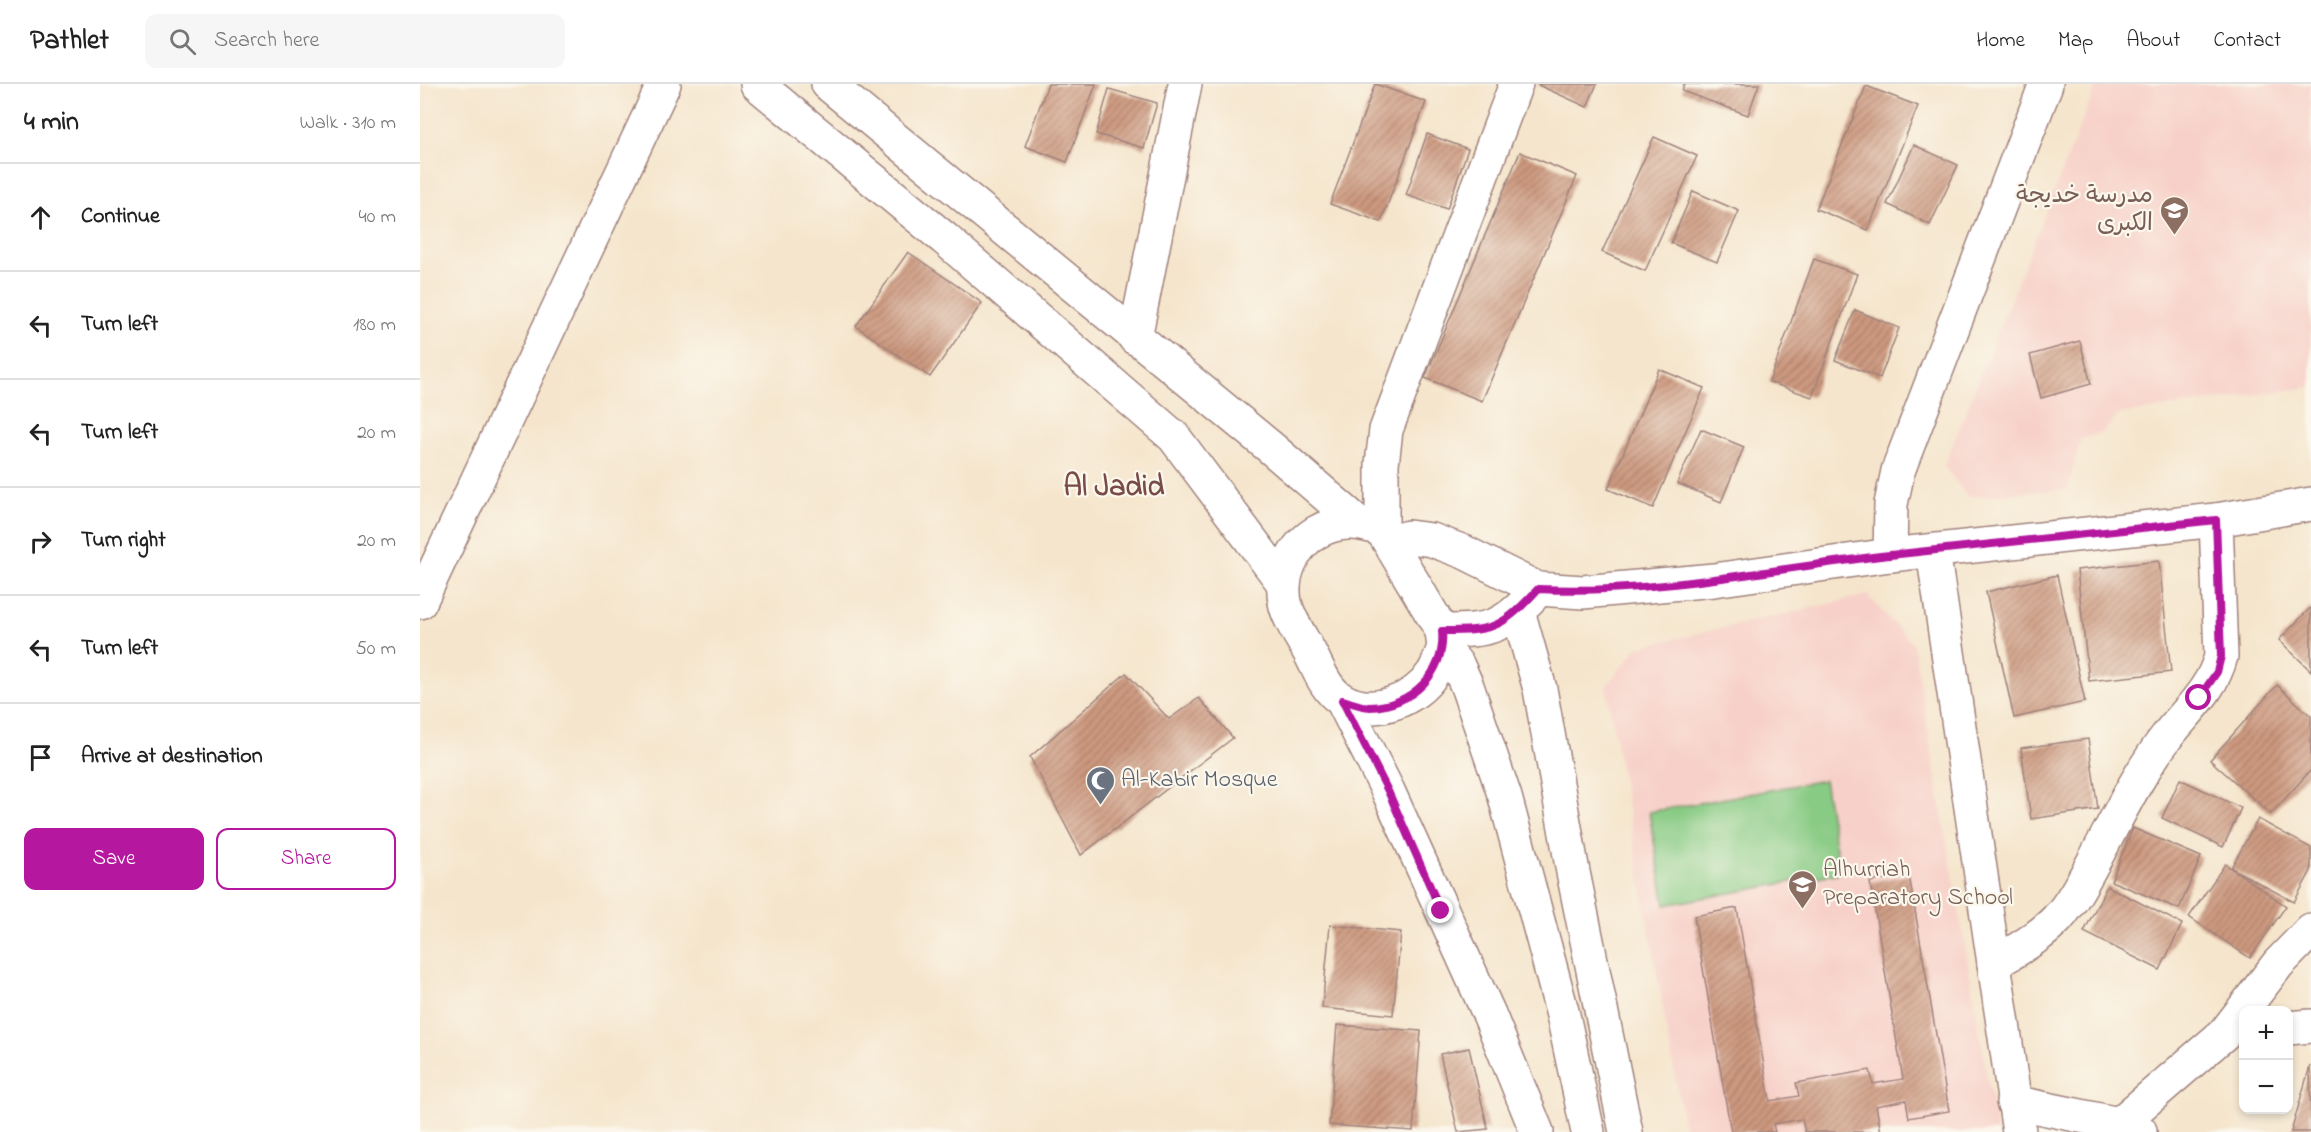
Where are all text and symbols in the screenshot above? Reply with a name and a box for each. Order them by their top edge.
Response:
search box [145,14,565,68]
text: Pathlet [30,21,109,62]
icon: search [166,25,199,58]
text: Search here [214,25,319,57]
text: Home [1976,26,2025,56]
text: Map [2058,26,2093,56]
text: About [2126,26,2180,56]
text: Contact [2213,26,2281,56]
text: 4 min [24,104,79,142]
text: Walk · 310 m [300,109,396,138]
place label: مدرسة خديجة الكبرى [2016,179,2153,242]
school or university icon: مدرسة خديجة الكبرى [2158,194,2190,236]
icon: ahead [24,201,57,234]
text: Continue [81,201,160,233]
text: 40 m [359,203,396,232]
icon: left [24,309,57,342]
text: Turn left [81,309,158,341]
text: 180 m [353,311,396,340]
icon: left [24,417,57,450]
text: Turn left [81,417,158,449]
text: 20 m [357,419,396,448]
district label: Al Jadid [1064,466,1165,510]
icon: right [24,525,57,558]
text: Turn right [81,525,166,557]
text: 20 m [357,527,396,556]
icon: left [24,633,57,666]
text: Turn left [81,633,158,665]
text: 50 m [355,635,396,664]
route start [2185,684,2211,710]
icon: arrive [24,741,57,774]
text: Arrive at destination [81,741,263,773]
place label: Al-Kabir Mosque [1121,763,1278,798]
mosque icon: Al-Kabir Mosque [1084,764,1116,806]
button: Save [24,828,204,890]
button: Share [216,828,396,890]
place label: Alhurriah Preparatory School [1823,853,2013,917]
school or university icon: Alhurriah Preparatory School [1786,868,1818,910]
route end [1427,897,1453,923]
map controls [2239,1006,2293,1114]
button: + [2239,1006,2293,1060]
button: − [2239,1060,2293,1114]

